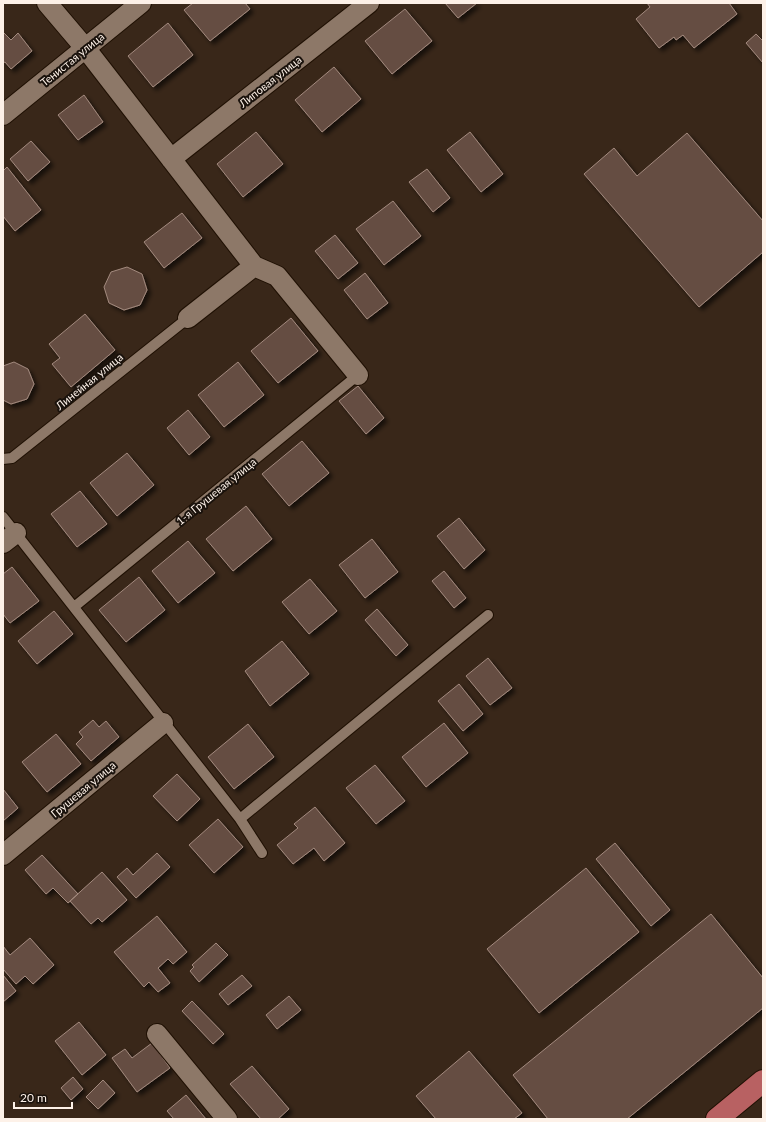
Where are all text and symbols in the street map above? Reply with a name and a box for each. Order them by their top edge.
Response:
street label: Тенистая улица [38,29,106,89]
street label: Липовая улица [235,53,304,110]
street label: Линейная улица [52,350,125,413]
street label: 1-я Грушевая улица [173,455,259,527]
street label: Грушевая улица [48,758,118,820]
scale bar [14,1084,72,1110]
text: 20 m [20,1090,47,1105]

